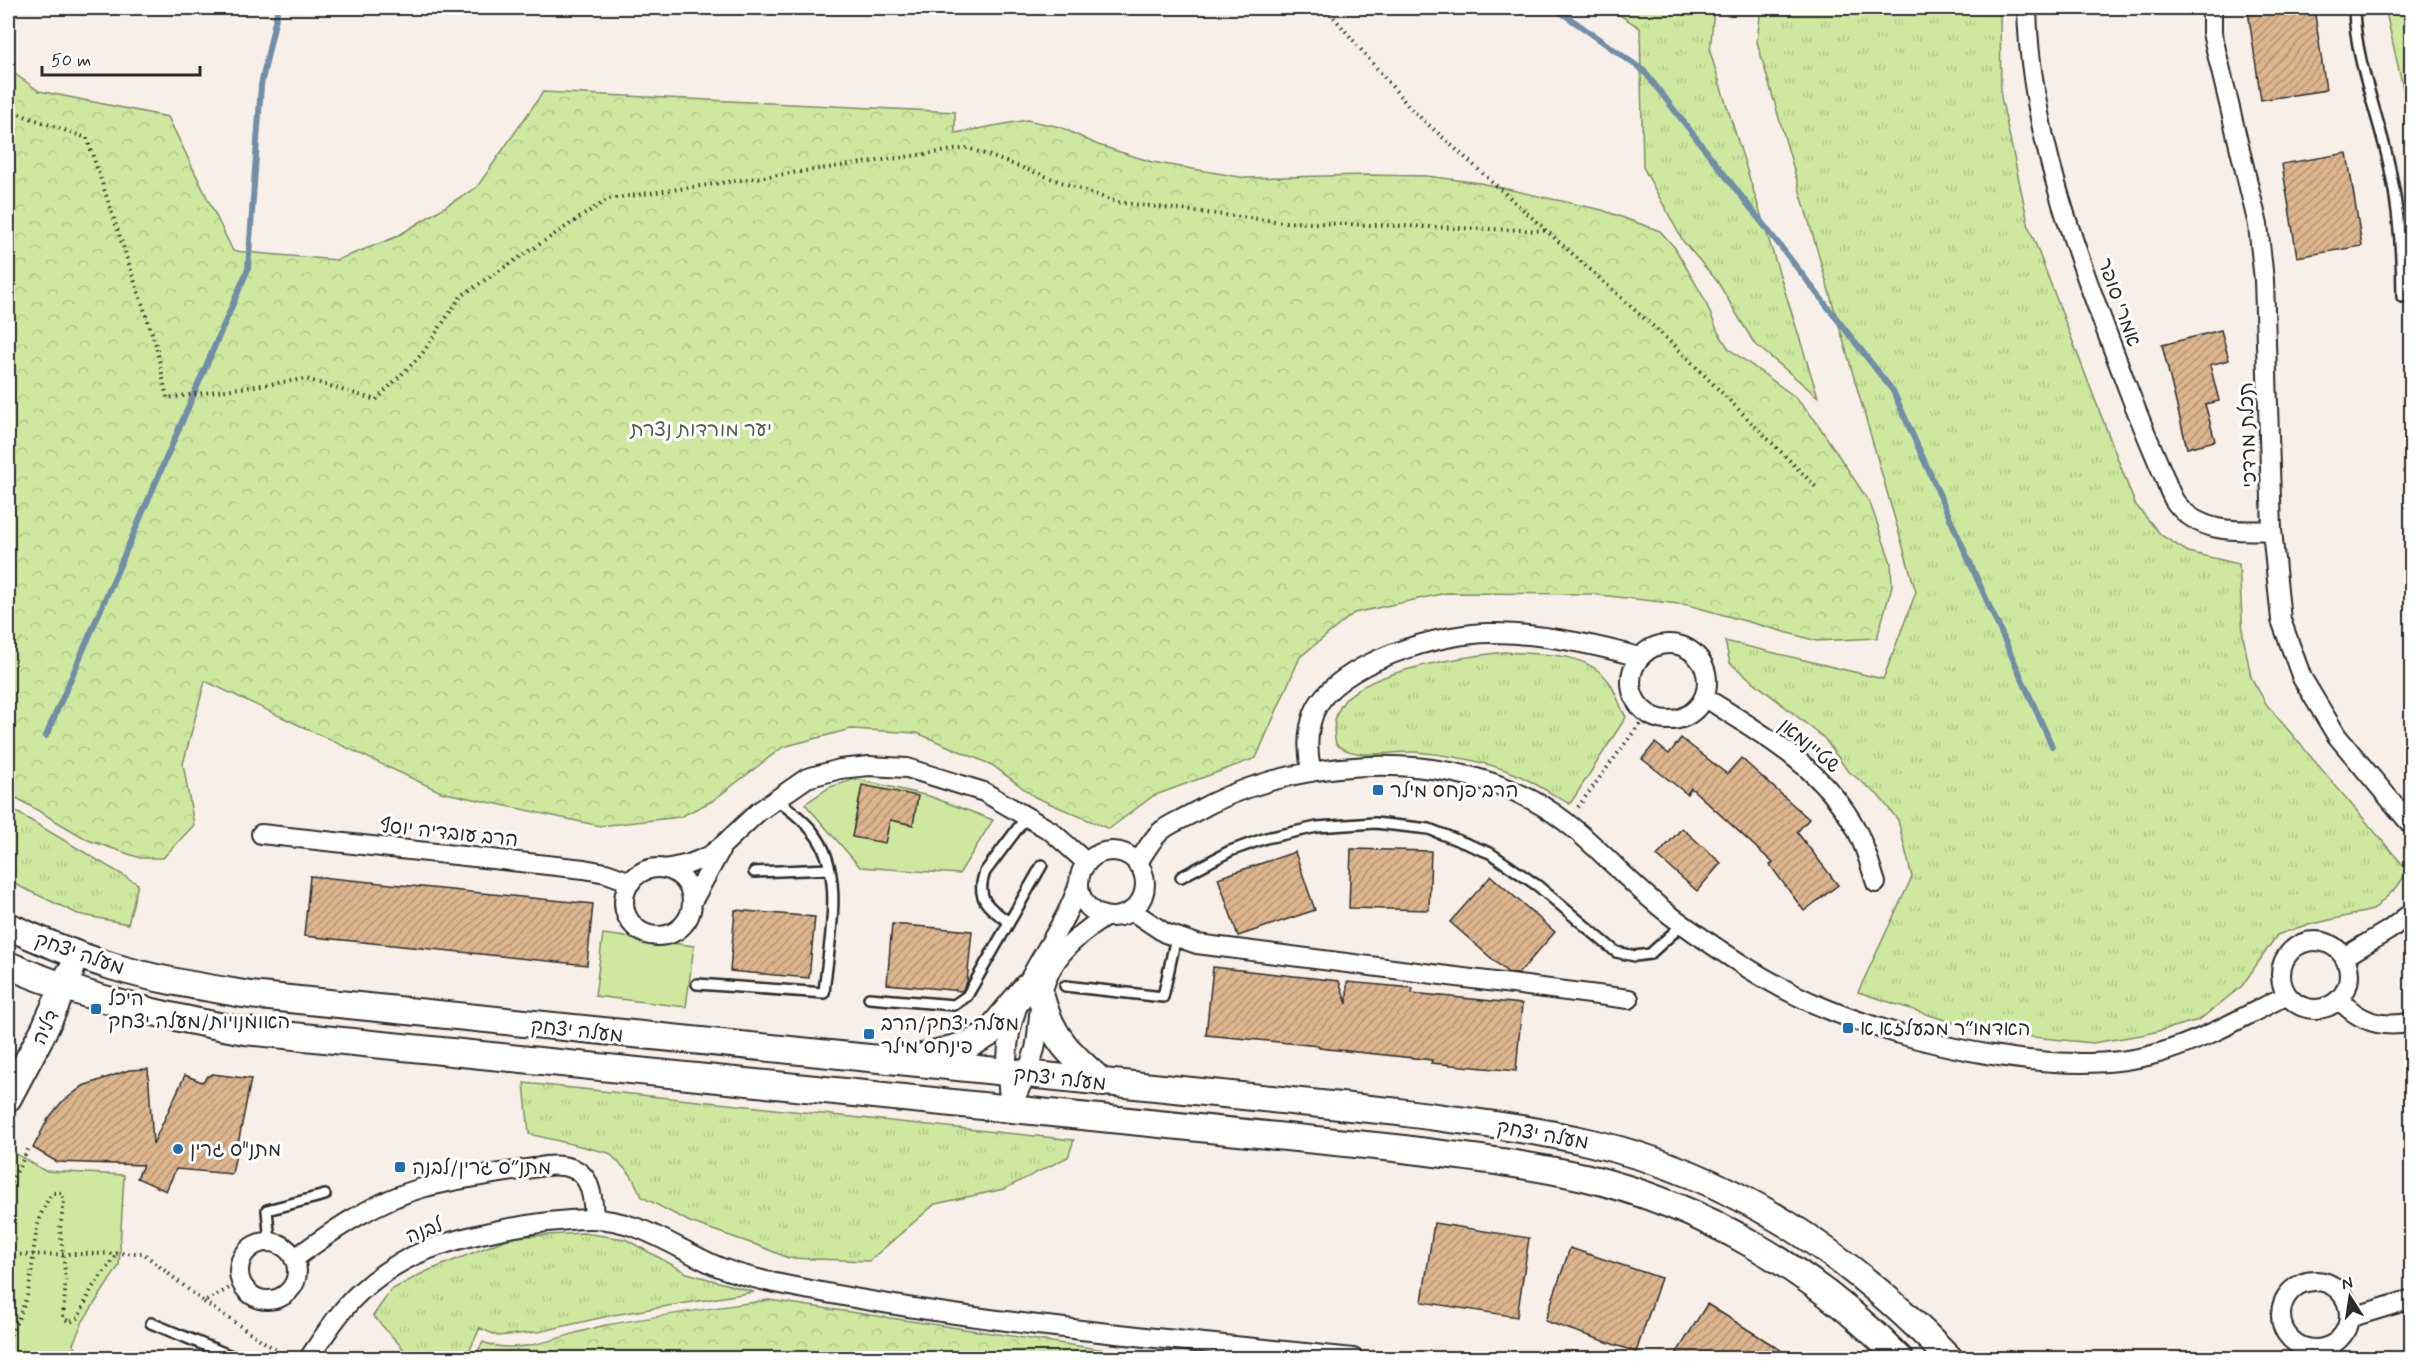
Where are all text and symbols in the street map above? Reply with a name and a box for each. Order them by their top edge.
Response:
scale bar [42,39,200,77]
text: 50 m [51,49,91,73]
street label: אמרי סופר [2090,255,2147,351]
street label: תכלת מרדכי [2233,382,2264,488]
park label: יער מורדות נצרת [629,417,772,444]
street label: שטיינמאן [1773,713,1846,780]
place label: הרב פנחס מילר [1390,778,1518,805]
marker: הרב פנחס מילר [1371,783,1385,797]
street label: הרב עובדיה יוסף [378,813,519,854]
street label: מעלה יצחק [31,927,128,982]
place label: היכל האומנויות/מעלה יצחק [108,986,290,1036]
marker: היכל האומנויות/מעלה יצחק [89,1002,103,1016]
street label: דליה [26,1006,66,1050]
place label: מעלה יצחק/הרב פינחס מילר [881,1011,1019,1061]
street label: מעלה יצחק [529,1013,624,1050]
place label: האדמו״ר מבעלזא א [1860,1016,2031,1043]
marker: האדמו״ר מבעלזא א [1841,1021,1855,1035]
marker: מעלה יצחק/הרב פינחס מילר [862,1027,876,1041]
street label: מעלה יצחק [1012,1061,1107,1098]
street label: מעלה יצחק [1495,1114,1591,1157]
place label: מתנ"ס גרין [190,1137,281,1164]
marker: מתנ"ס גרין [171,1142,185,1156]
place label: מתנ״ס גרין/לבנה [412,1155,551,1182]
marker: מתנ״ס גרין/לבנה [393,1160,407,1174]
street label: לבנה [402,1212,448,1251]
north arrow [2320,1267,2380,1327]
text: N [2340,1272,2355,1295]

